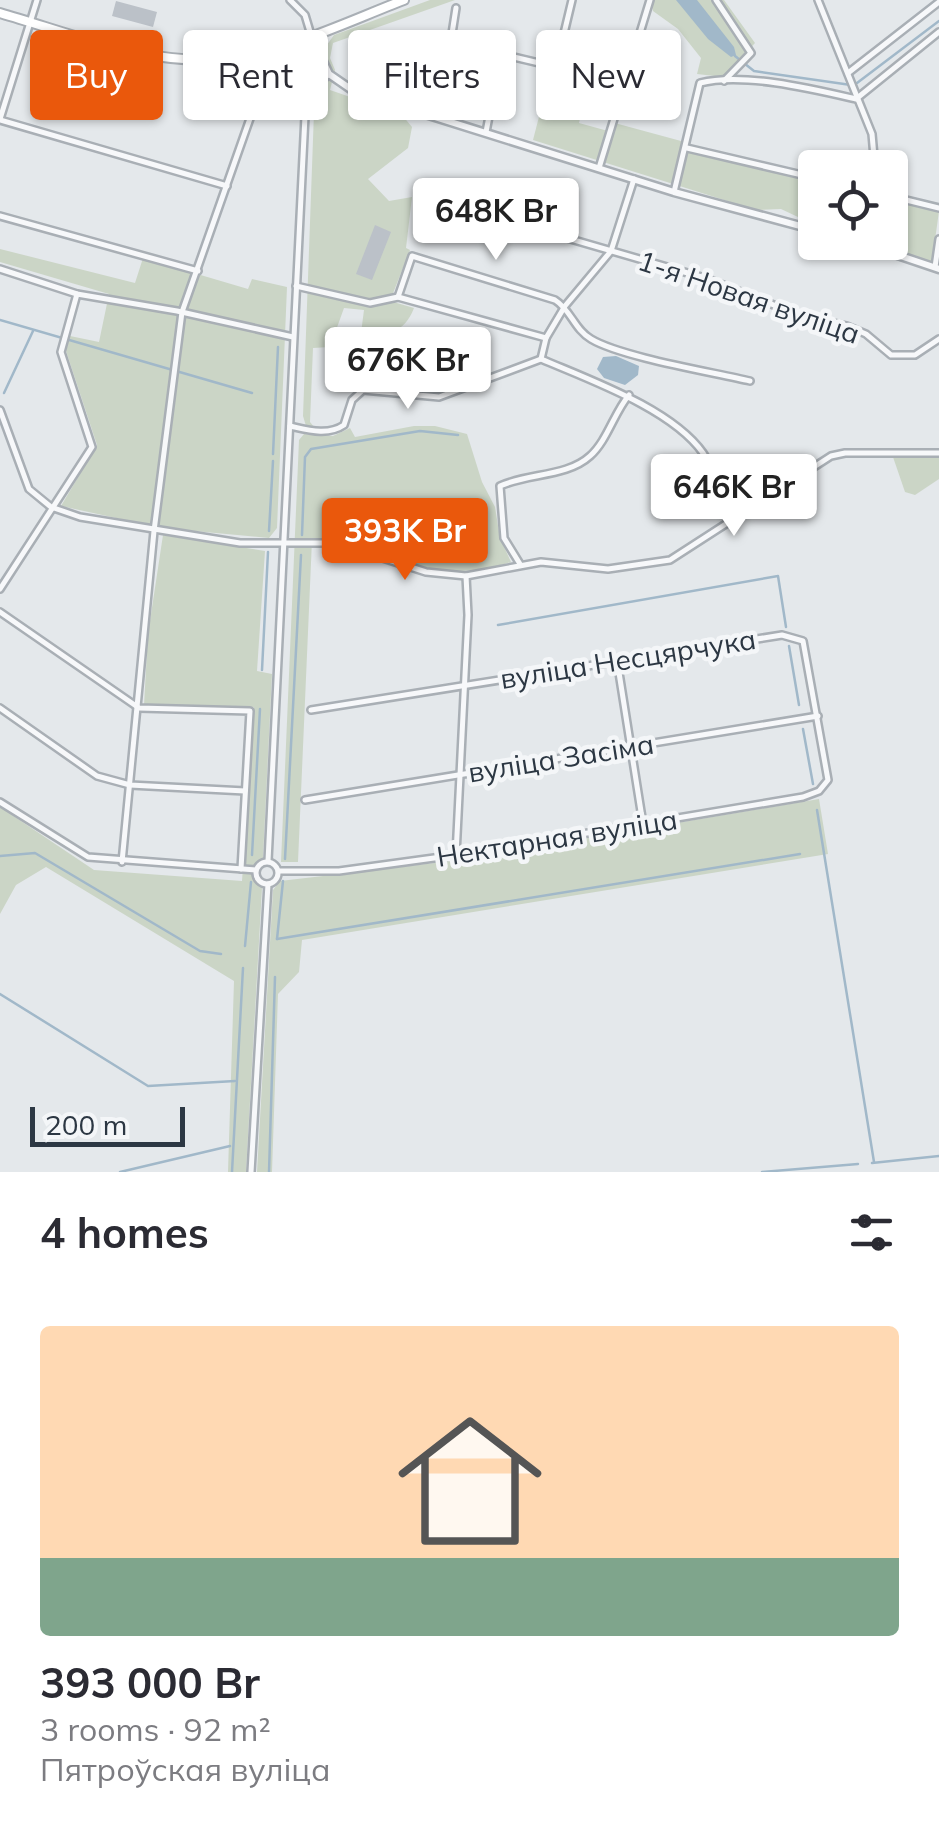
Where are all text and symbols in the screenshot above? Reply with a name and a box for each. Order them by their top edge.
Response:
chip: Buy [30,30,163,120]
chip: Rent [183,30,328,120]
chip: Filters [348,30,516,120]
chip: New [536,30,681,120]
map controls [798,150,908,260]
button: locate [798,150,908,260]
pin: 648K Br [404,178,588,263]
text: 648K Br [435,190,557,230]
street label: 1-я Новая вуліца [634,242,865,351]
pin: 676K Br [316,327,500,412]
text: 676K Br [347,339,469,379]
pin: 646K Br [642,454,826,539]
text: 646K Br [673,466,795,506]
pin: 393K Br [313,498,497,583]
text: 393K Br [344,510,466,550]
street label: вуліца Несцярчука [498,621,758,696]
street label: вуліца Засіма [466,726,656,789]
street label: Нектарная вуліца [434,801,680,874]
scale bar [30,1102,185,1146]
text: 200 m [45,1107,127,1142]
icon: filters [844,1205,899,1260]
text: 4 homes [40,1206,209,1259]
icon: home [380,1391,560,1571]
text: 393 000 Br [40,1656,260,1709]
text: 3 rooms · 92 m² [40,1709,271,1749]
text: Пятроўская вуліца [40,1749,330,1789]

